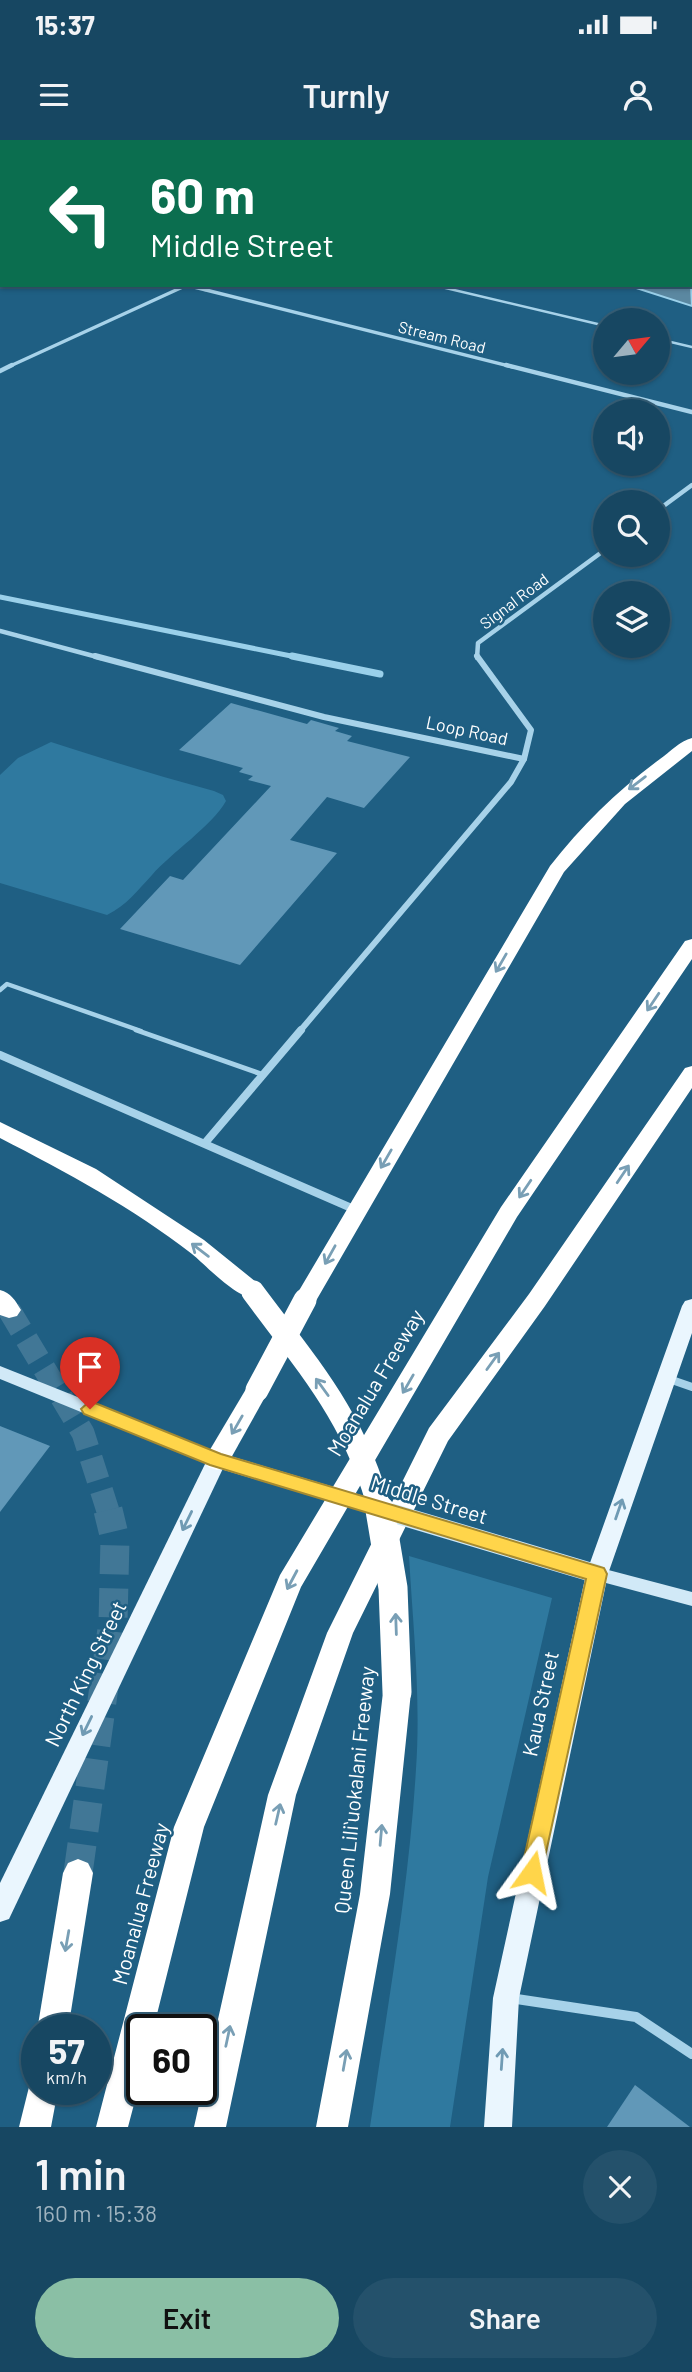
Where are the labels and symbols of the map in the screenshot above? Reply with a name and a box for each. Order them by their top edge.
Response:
north arrow [593,308,670,385]
street label: Stream Road [396,316,488,357]
street label: Signal Road [476,569,552,633]
street label: Loop Road [424,711,510,749]
one-way arrow [628,776,647,791]
one-way arrow [494,952,507,973]
one-way arrow [646,991,660,1011]
one-way arrow [378,1149,392,1169]
one-way arrow [616,1165,630,1184]
one-way arrow [518,1179,532,1198]
one-way arrow [191,1242,209,1257]
one-way arrow [323,1244,336,1265]
street label: Moanalua Freeway [321,1304,429,1460]
pin [60,1337,120,1409]
one-way arrow [485,1351,500,1370]
one-way arrow [400,1374,414,1394]
one-way arrow [315,1378,329,1397]
one-way arrow [230,1414,243,1435]
street label: Middle Street [368,1469,491,1528]
one-way arrow [614,1499,626,1521]
one-way arrow [180,1510,194,1531]
one-way arrow [285,1569,298,1590]
street label: North King Street [39,1596,131,1750]
one-way arrow [390,1613,403,1636]
street label: Kaua Street [516,1649,563,1759]
street label: Queen Liliʻuokalani Freeway [328,1665,379,1915]
one-way arrow [80,1715,94,1736]
one-way arrow [271,1803,285,1826]
street label: Moanalua Freeway [106,1820,173,1987]
one-way arrow [375,1825,388,1847]
position arrow [495,1835,569,1909]
one-way arrow [60,1929,73,1952]
speed limit sign: 60 [126,2014,217,2105]
one-way arrow [222,2025,236,2048]
one-way arrow [496,2048,509,2071]
one-way arrow [338,2049,352,2072]

